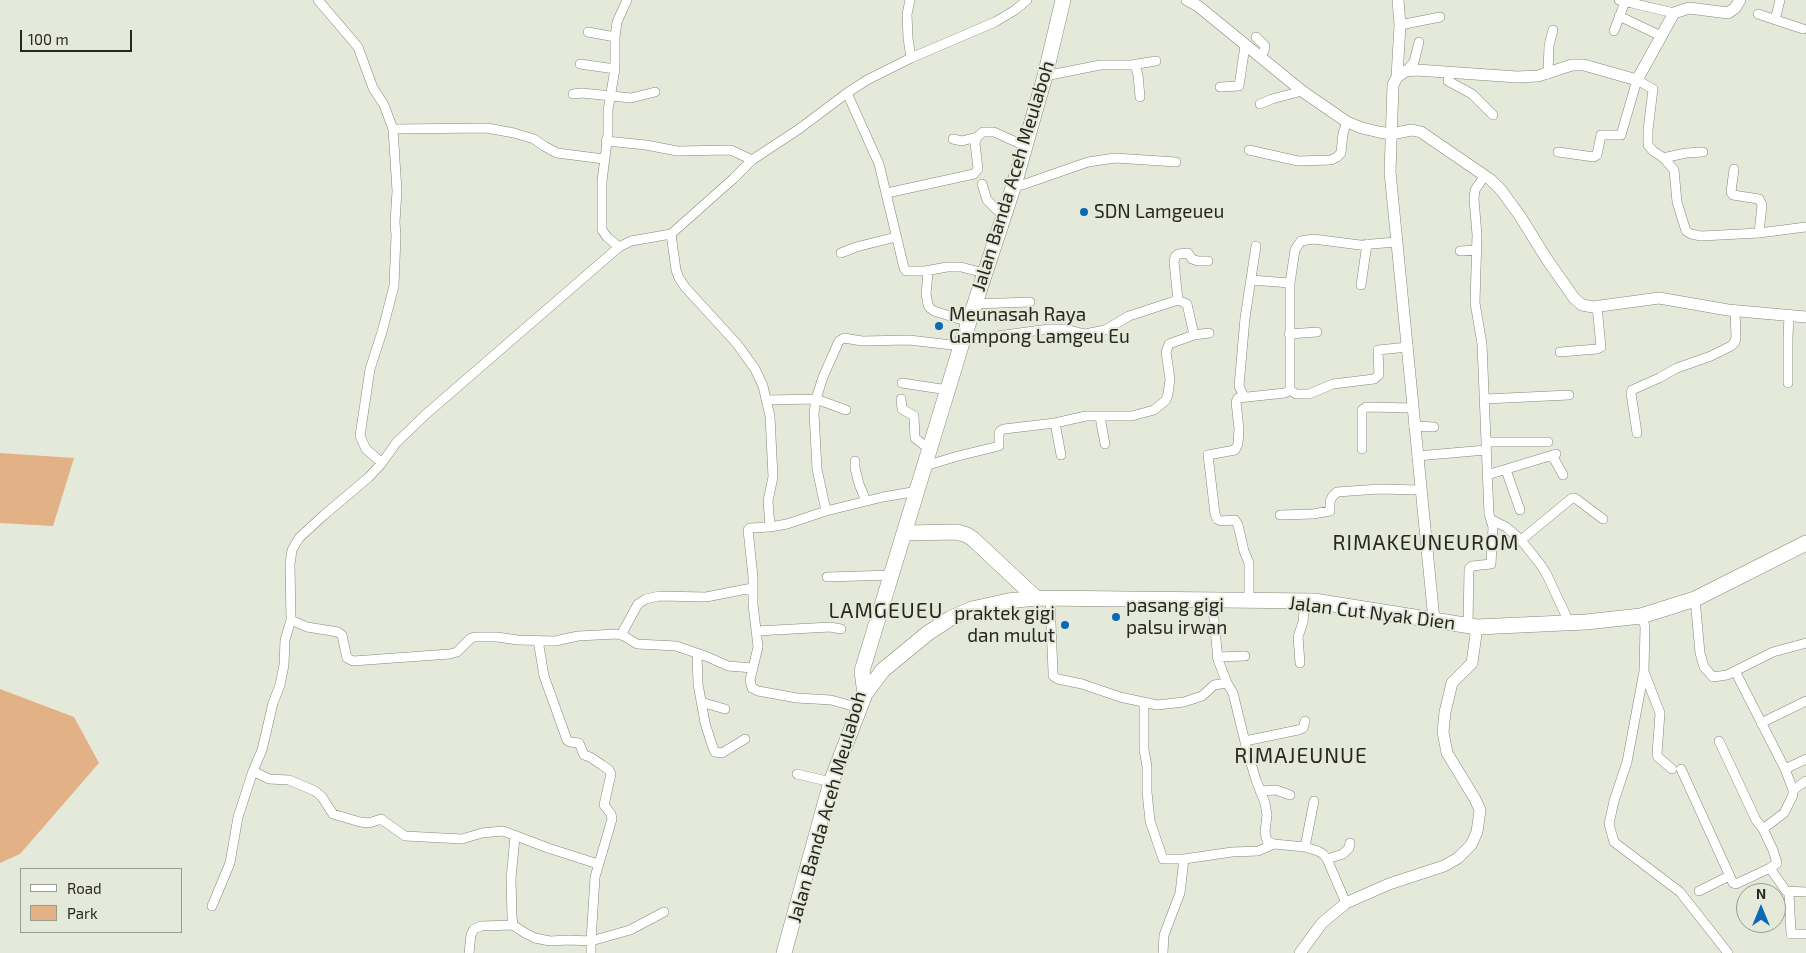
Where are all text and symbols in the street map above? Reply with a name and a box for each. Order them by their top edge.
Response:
scale bar [22,20,135,52]
text: 100 m [28,30,69,48]
street label: Jalan Banda Aceh Meulaboh [967,58,1059,294]
place label: SDN Lamgeueu [1094,201,1224,223]
marker: SDN Lamgeueu [1078,206,1090,218]
place label: Meunasah Raya Gampong Lamgeu Eu [949,304,1130,348]
marker: Meunasah Raya Gampong Lamgeu Eu [933,320,945,332]
district label: RIMAKEUNEUROM [1331,530,1521,556]
street label: Jalan Cut Nyak Dien [1287,591,1457,635]
place label: pasang gigi palsu irwan [1126,595,1227,639]
district label: LAMGEUEU [828,598,944,624]
place label: praktek gigi dan mulut [954,603,1055,647]
marker: pasang gigi palsu irwan [1110,611,1122,623]
marker: praktek gigi dan mulut [1059,619,1071,631]
street label: Jalan Banda Aceh Meulaboh [783,689,871,925]
district label: RIMAJEUNUE [1233,743,1369,769]
legend [20,868,182,933]
text: Road [67,879,102,897]
north arrow [1736,883,1786,933]
text: N [1756,885,1766,902]
text: Park [67,904,98,922]

